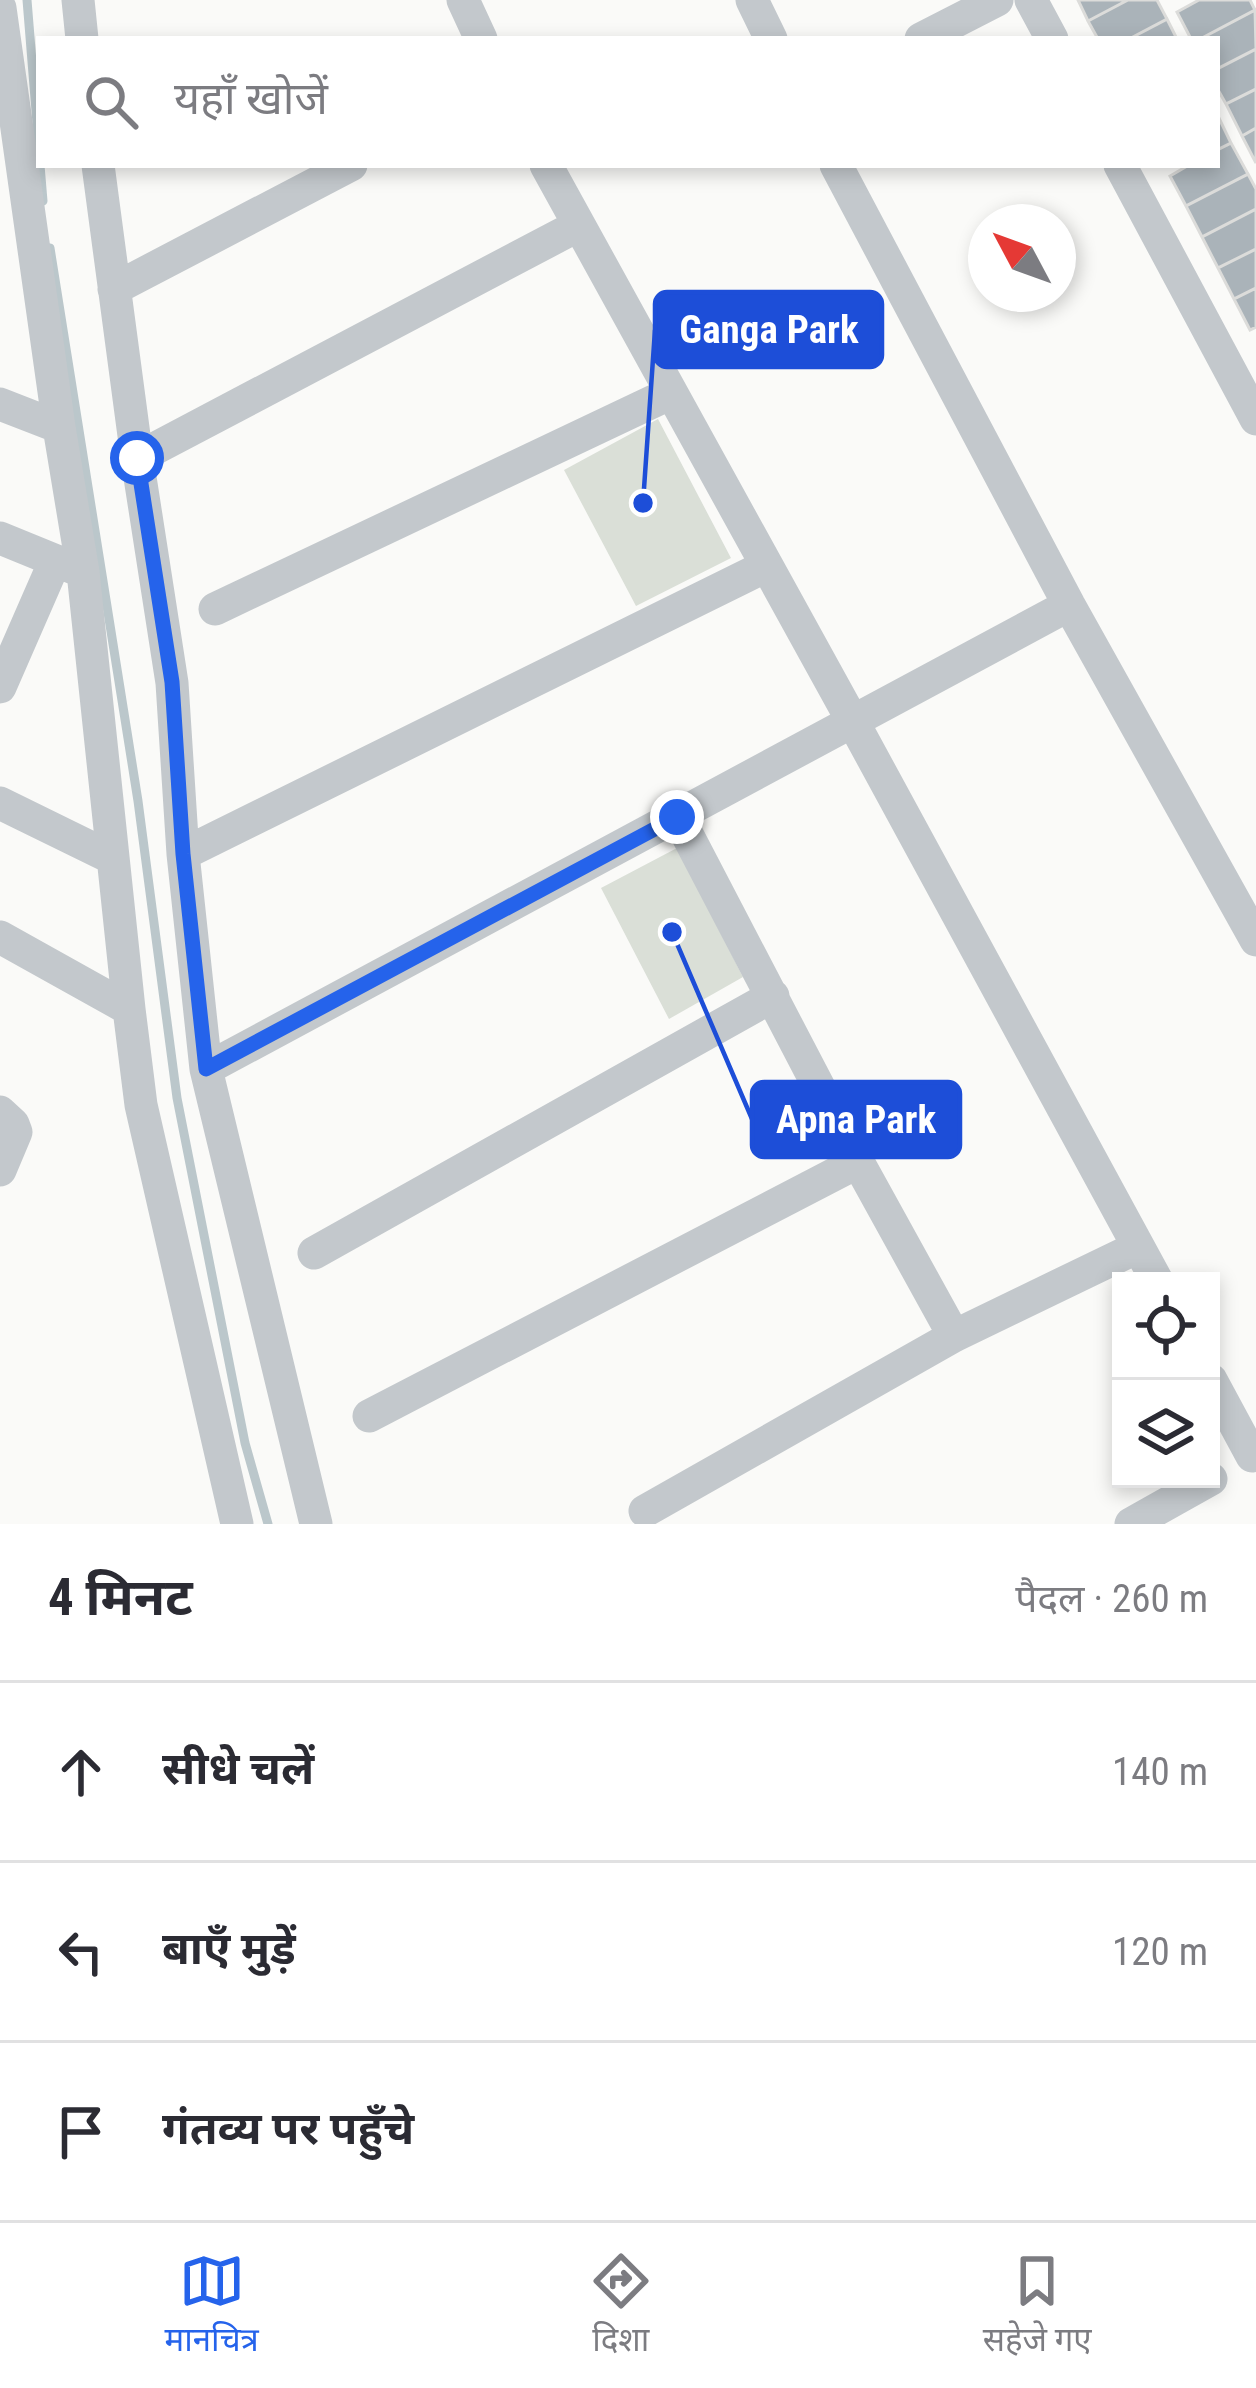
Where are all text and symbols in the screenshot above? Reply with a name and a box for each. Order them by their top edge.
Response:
search box [36,36,1220,168]
icon: search [78,69,144,135]
text: यहाँ खोजें [174,72,328,125]
north arrow [968,204,1076,312]
callout: Ganga Park [655,292,882,367]
text: Ganga Park [679,307,859,353]
route start [110,431,164,485]
route end [650,790,704,844]
callout: Apna Park [752,1082,960,1157]
text: Apna Park [776,1097,936,1143]
map controls [1112,1272,1220,1488]
button: locate [1112,1272,1220,1380]
button: layers [1112,1380,1220,1488]
text: 4 मिनट [48,1568,193,1627]
text: पैदल · 260 m [1015,1576,1208,1622]
icon: ahead [48,1739,114,1805]
text: सीधे चलें [162,1742,314,1795]
text: 140 m [1112,1749,1208,1795]
icon: left [48,1919,114,1985]
text: बाएँ मुड़ें [162,1922,296,1975]
text: 120 m [1112,1929,1208,1975]
icon: arrive [48,2099,114,2165]
text: गंतव्य पर पहुँचे [162,2102,414,2155]
tab: मानचित्र [164,2248,259,2364]
tab: दिशा [588,2248,654,2364]
tab: सहेजे गए [983,2248,1092,2364]

